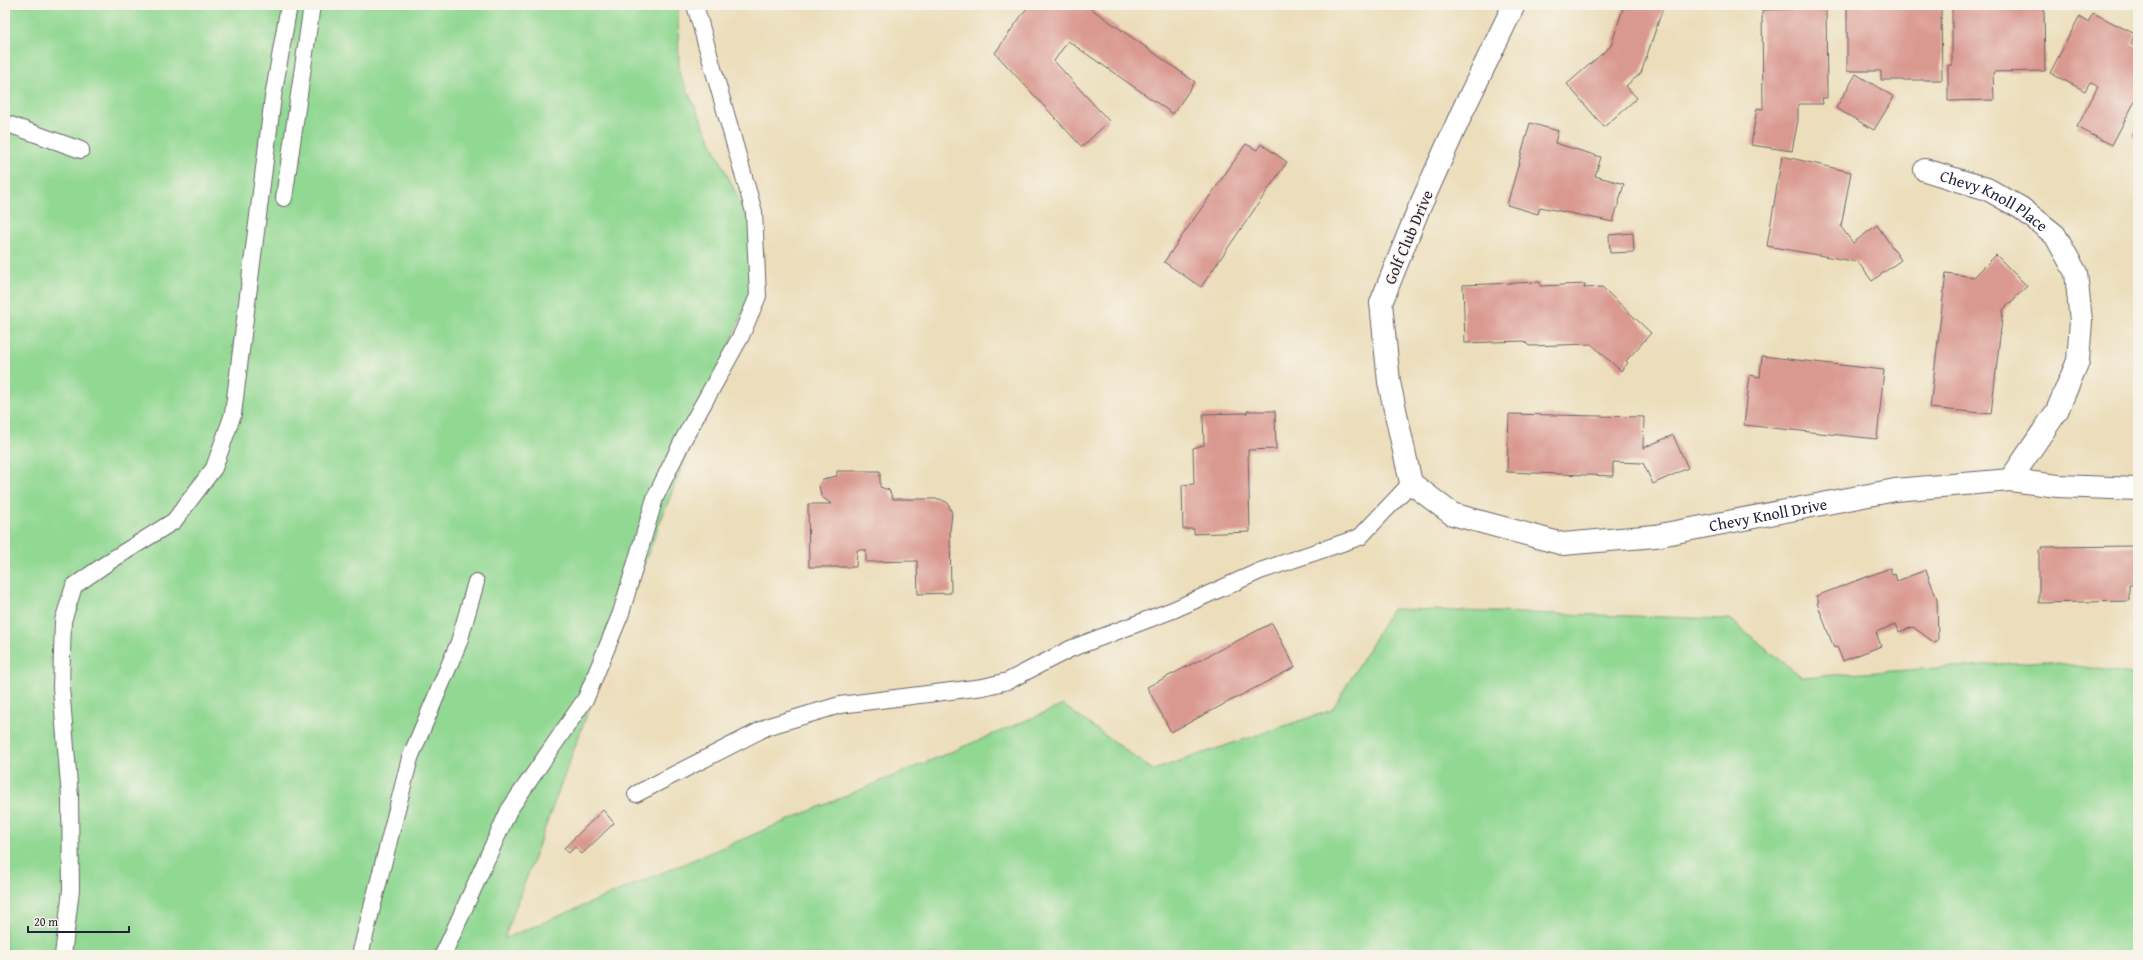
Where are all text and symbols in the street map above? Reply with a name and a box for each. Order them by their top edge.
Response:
street label: Chevy Knoll Place [1937,163,2053,237]
street label: Golf Club Drive [1377,186,1439,288]
street label: Chevy Knoll Drive [1707,491,1829,537]
scale bar [28,908,129,934]
text: 20 m [34,913,58,930]

